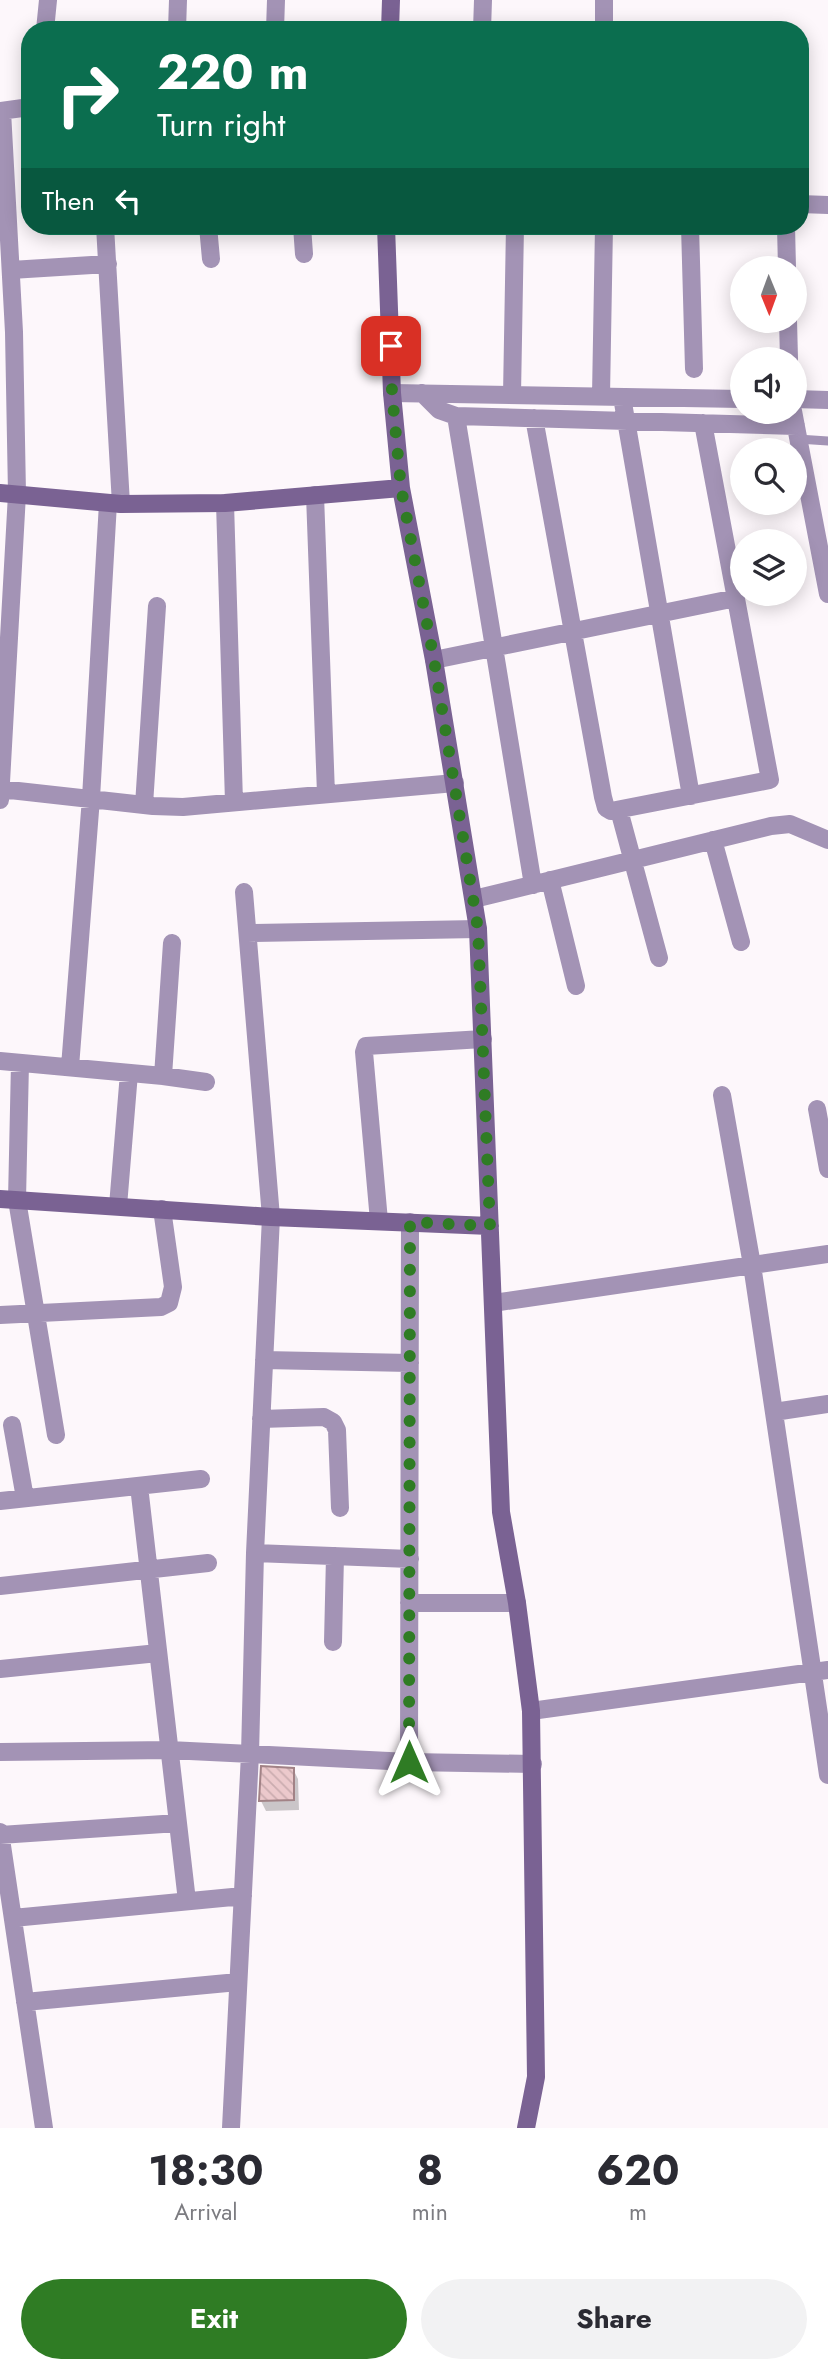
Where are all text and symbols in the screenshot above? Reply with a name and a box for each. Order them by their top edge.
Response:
text: 220 m [157,37,309,107]
icon: right [42,49,133,140]
text: Turn right [157,102,286,148]
text: Then [42,182,95,220]
icon: left [109,182,147,220]
north arrow [730,256,807,332]
map controls [730,256,807,606]
pin [361,316,421,376]
icon: arrive [372,327,410,365]
button: sound [730,347,807,424]
button: search [730,438,807,515]
button: layers [730,529,807,606]
position arrow [372,1725,446,1799]
text: 18:30 [148,2140,263,2201]
text: 8 [417,2140,443,2201]
text: 620 [596,2140,680,2201]
text: Arrival [174,2195,238,2229]
text: min [412,2195,448,2229]
text: m [629,2195,647,2229]
button: Exit [21,2279,407,2359]
button: Share [421,2279,807,2359]

